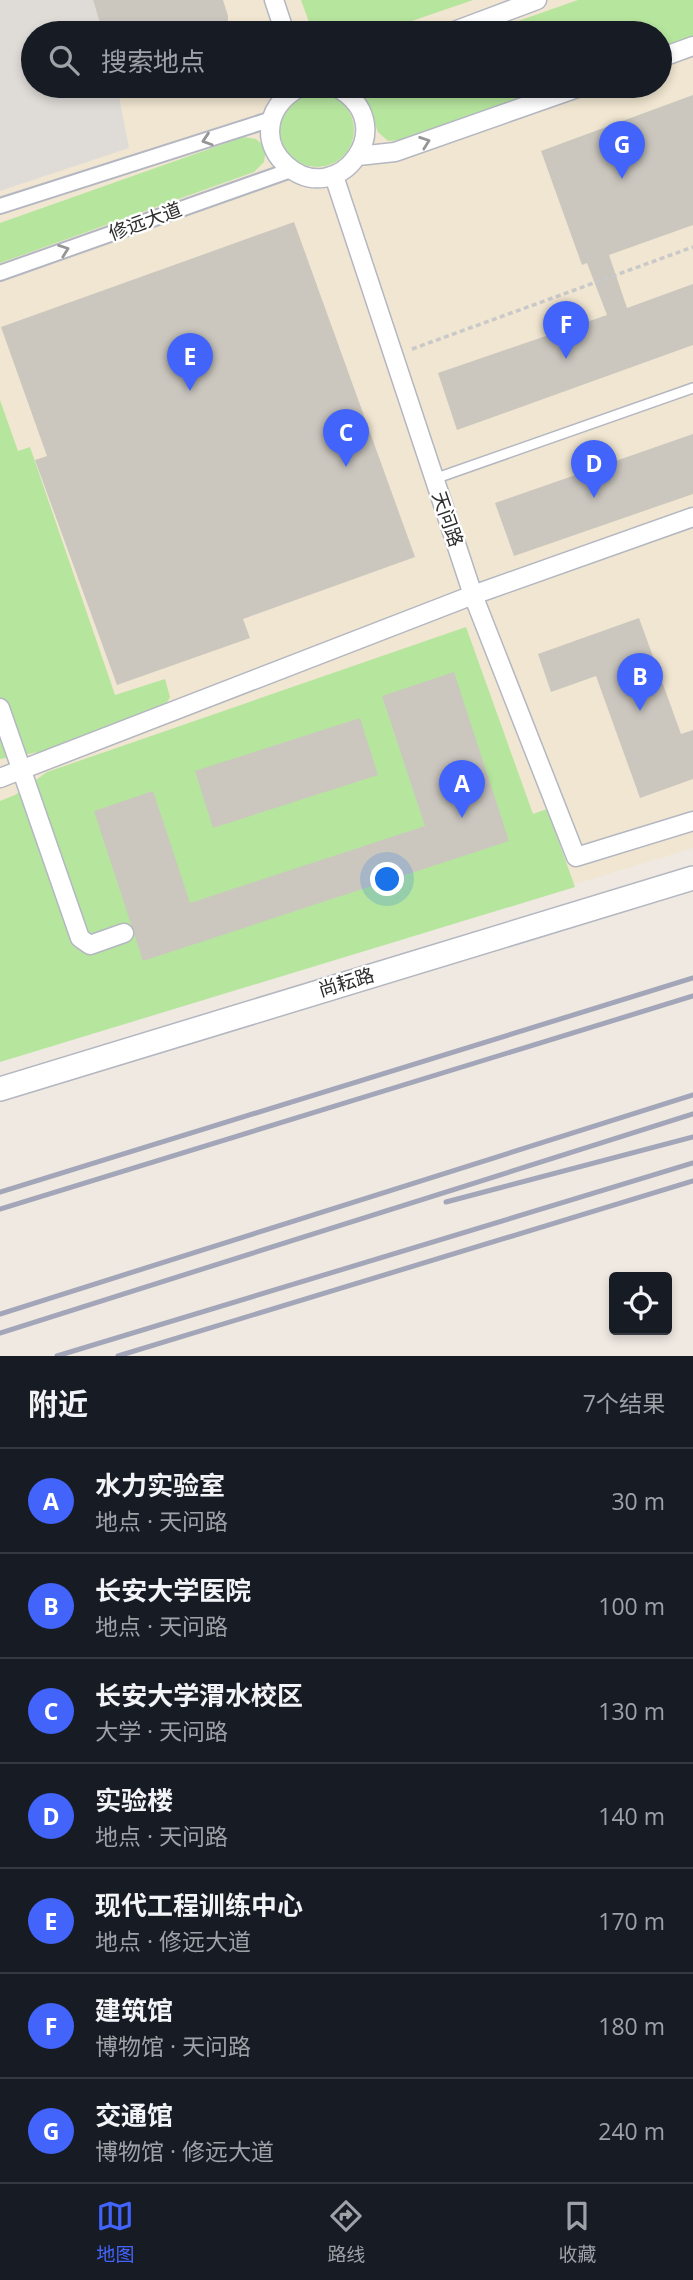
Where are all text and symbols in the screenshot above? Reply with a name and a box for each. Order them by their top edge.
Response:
search box [21,21,672,98]
icon: search [45,41,83,79]
text: 搜索地点 [101,43,205,79]
pin: G [599,121,645,179]
one-way arrow [201,131,213,146]
one-way arrow [418,136,430,150]
street label: 修远大道 [105,196,185,246]
one-way arrow [58,245,70,259]
pin: F [543,301,589,359]
pin: E [167,333,213,391]
pin: C [323,409,369,467]
pin: D [571,440,617,498]
street label: 天问路 [426,488,470,550]
pin: B [617,653,663,711]
pin: A [439,760,485,818]
your location [370,862,404,896]
street label: 尚耘路 [315,961,377,1003]
map controls [609,1272,672,1335]
button: locate [609,1272,672,1335]
text: 附近 [28,1383,88,1424]
text: 7个结果 [583,1387,665,1419]
text: 水力实验室 [95,1467,225,1503]
text: A [43,1485,59,1517]
text: 30 m [611,1485,665,1517]
text: 地点 · 天问路 [95,1505,228,1537]
text: 长安大学医院 [95,1572,251,1608]
text: B [43,1590,59,1622]
text: 100 m [598,1590,665,1622]
text: 地点 · 天问路 [95,1610,228,1642]
text: 长安大学渭水校区 [95,1677,303,1713]
text: C [44,1695,58,1727]
text: 130 m [598,1695,665,1727]
text: 大学 · 天问路 [95,1715,228,1747]
text: 实验楼 [95,1782,173,1818]
text: D [42,1800,60,1832]
text: 140 m [598,1800,665,1832]
text: 地点 · 天问路 [95,1820,228,1852]
text: 现代工程训练中心 [95,1887,303,1923]
text: E [45,1905,57,1937]
text: 170 m [598,1905,665,1937]
text: 地点 · 修远大道 [95,1925,251,1957]
text: 建筑馆 [95,1992,173,2028]
text: F [45,2010,57,2042]
text: 180 m [598,2010,665,2042]
text: 博物馆 · 天问路 [95,2030,251,2062]
text: 交通馆 [95,2097,173,2133]
text: G [43,2115,59,2147]
text: 240 m [598,2115,665,2147]
text: 博物馆 · 修远大道 [95,2135,274,2167]
tab: 地图 [96,2197,135,2267]
tab: 路线 [327,2197,366,2267]
tab: 收藏 [558,2197,597,2267]

